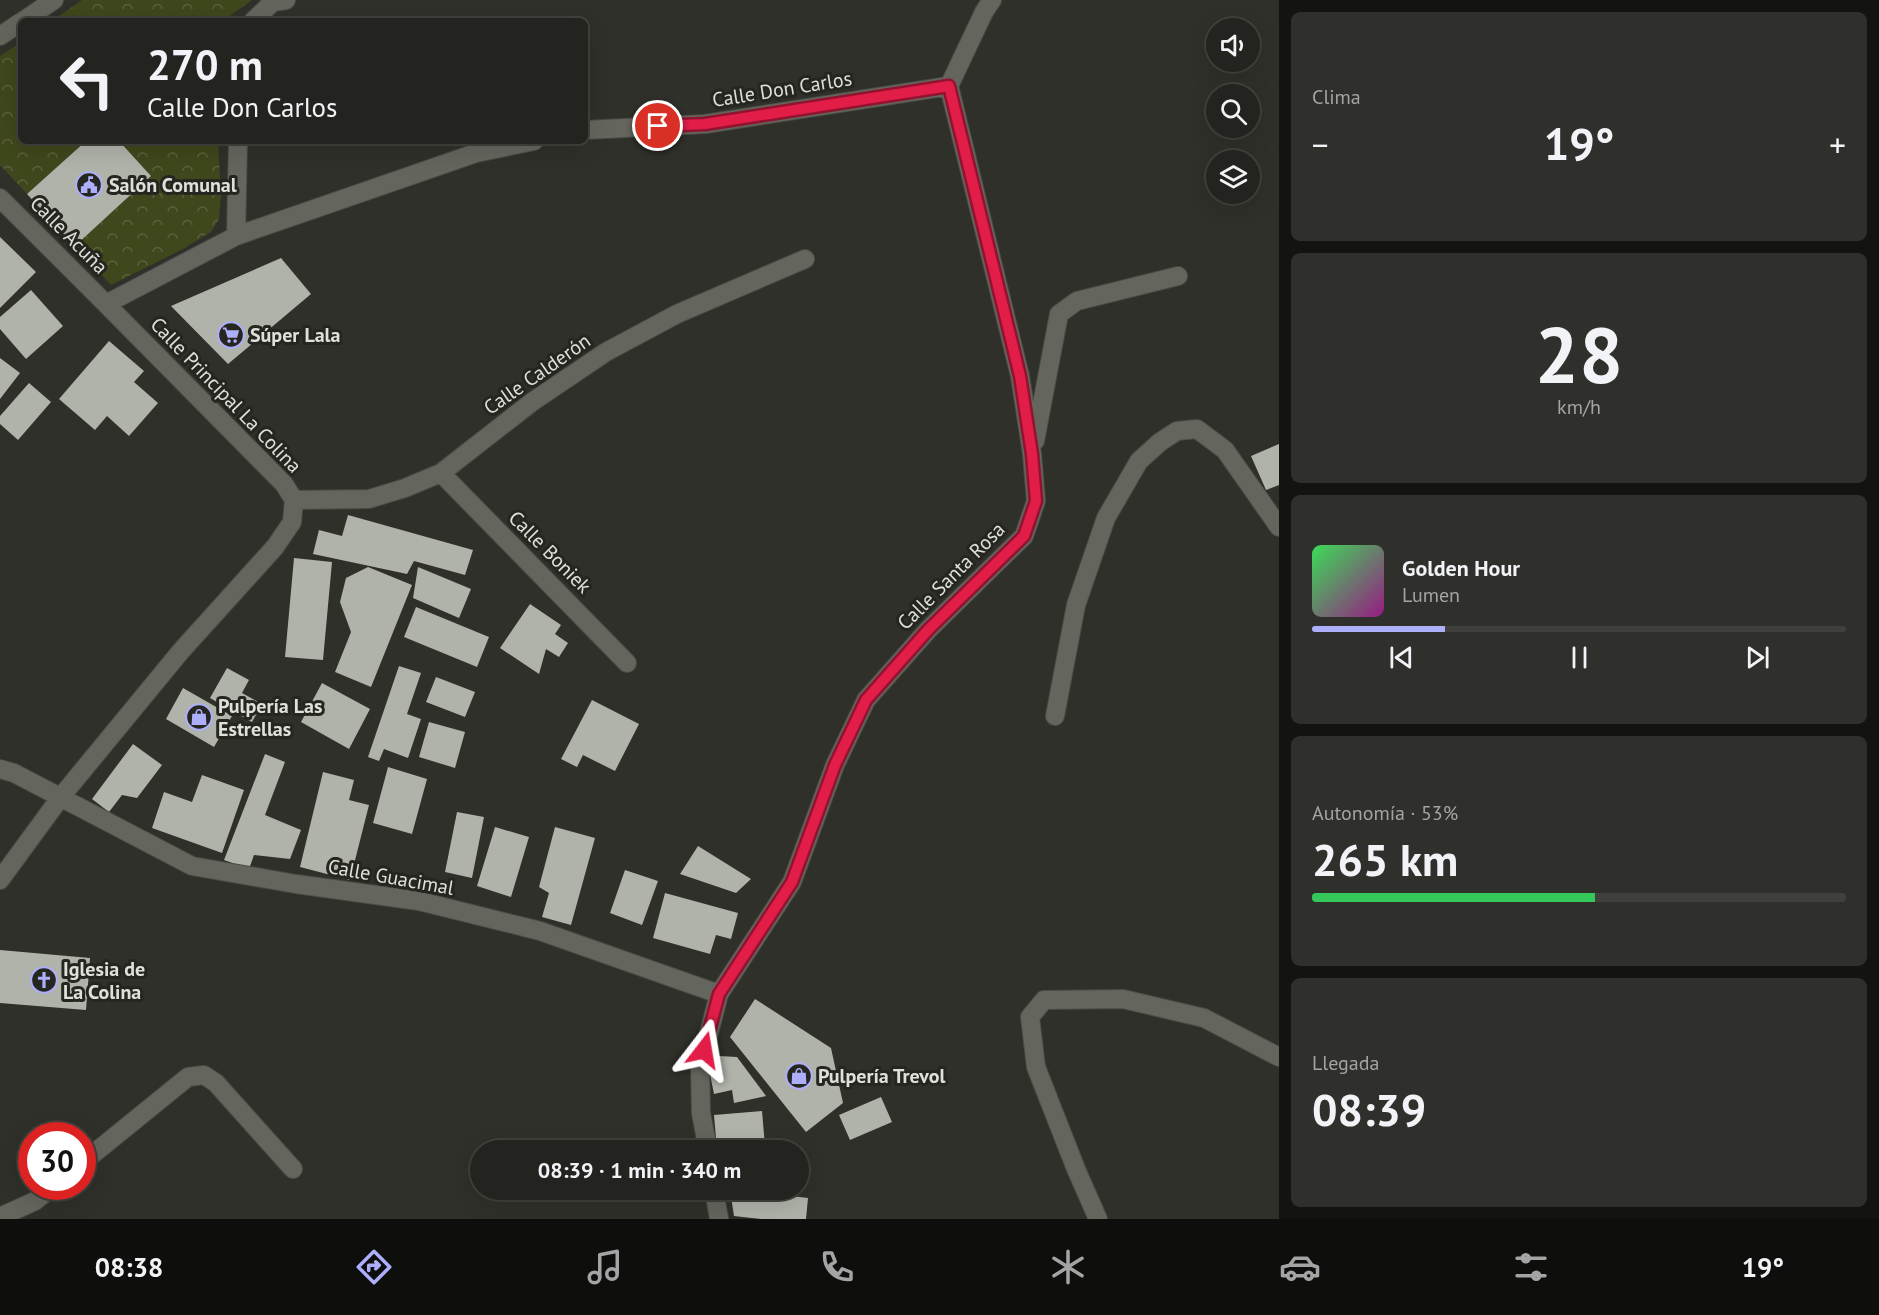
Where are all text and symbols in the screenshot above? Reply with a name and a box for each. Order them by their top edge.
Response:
map controls [1206,18,1260,204]
button: sound [1206,18,1260,72]
text: 270 m [147,37,263,92]
icon: left [48,42,126,120]
street label: Calle Don Carlos [710,65,854,113]
button: search [1206,84,1260,138]
text: Clima [1312,84,1361,110]
text: Calle Don Carlos [147,90,337,124]
pin [632,100,683,151]
icon: arrive [641,109,674,142]
text: 19° [1544,114,1614,172]
text: − [1312,123,1329,166]
text: + [1829,123,1846,166]
button: layers [1206,150,1260,204]
public building icon: Salón Comunal [74,170,104,200]
place label: Salón Comunal [109,172,237,198]
street label: Calle Acuña [25,191,113,279]
text: 28 [1535,304,1623,405]
street label: Calle Principal La Colina [145,312,307,478]
supermarket icon: Súper Lala [216,320,246,350]
place label: Súper Lala [250,322,340,348]
street label: Calle Calderón [479,328,595,420]
text: km/h [1557,394,1601,420]
street label: Calle Boniek [503,505,597,599]
street label: Calle Santa Rosa [892,517,1010,635]
text: Golden Hour [1402,554,1520,582]
text: Lumen [1402,582,1460,608]
icon: previous [1385,641,1418,674]
icon: pause [1563,641,1596,674]
icon: next [1741,641,1774,674]
place label: Pulpería Las Estrellas [218,693,322,742]
shop icon: Pulpería Las Estrellas [184,702,214,732]
text: Autonomía · 53% [1312,800,1458,826]
text: 265 km [1312,830,1458,888]
street label: Calle Guacimal [326,853,456,901]
place label: Iglesia de La Colina [63,956,145,1005]
church icon: Iglesia de La Colina [29,965,59,995]
position arrow [672,1018,736,1082]
text: Llegada [1312,1050,1379,1076]
shop icon: Pulpería Trevol [784,1061,814,1091]
place label: Pulpería Trevol [818,1063,945,1089]
text: 08:39 [1312,1080,1426,1138]
speed limit sign: 30 [18,1122,96,1200]
text: 08:39 · 1 min · 340 m [538,1156,741,1184]
icon: directions [353,1246,395,1288]
icon: music [584,1246,626,1288]
icon: phone [816,1246,858,1288]
icon: climate [1047,1246,1089,1288]
icon: car [1279,1246,1321,1288]
icon: filters [1510,1246,1552,1288]
text: 08:38 [95,1250,163,1284]
text: 19° [1742,1250,1784,1284]

